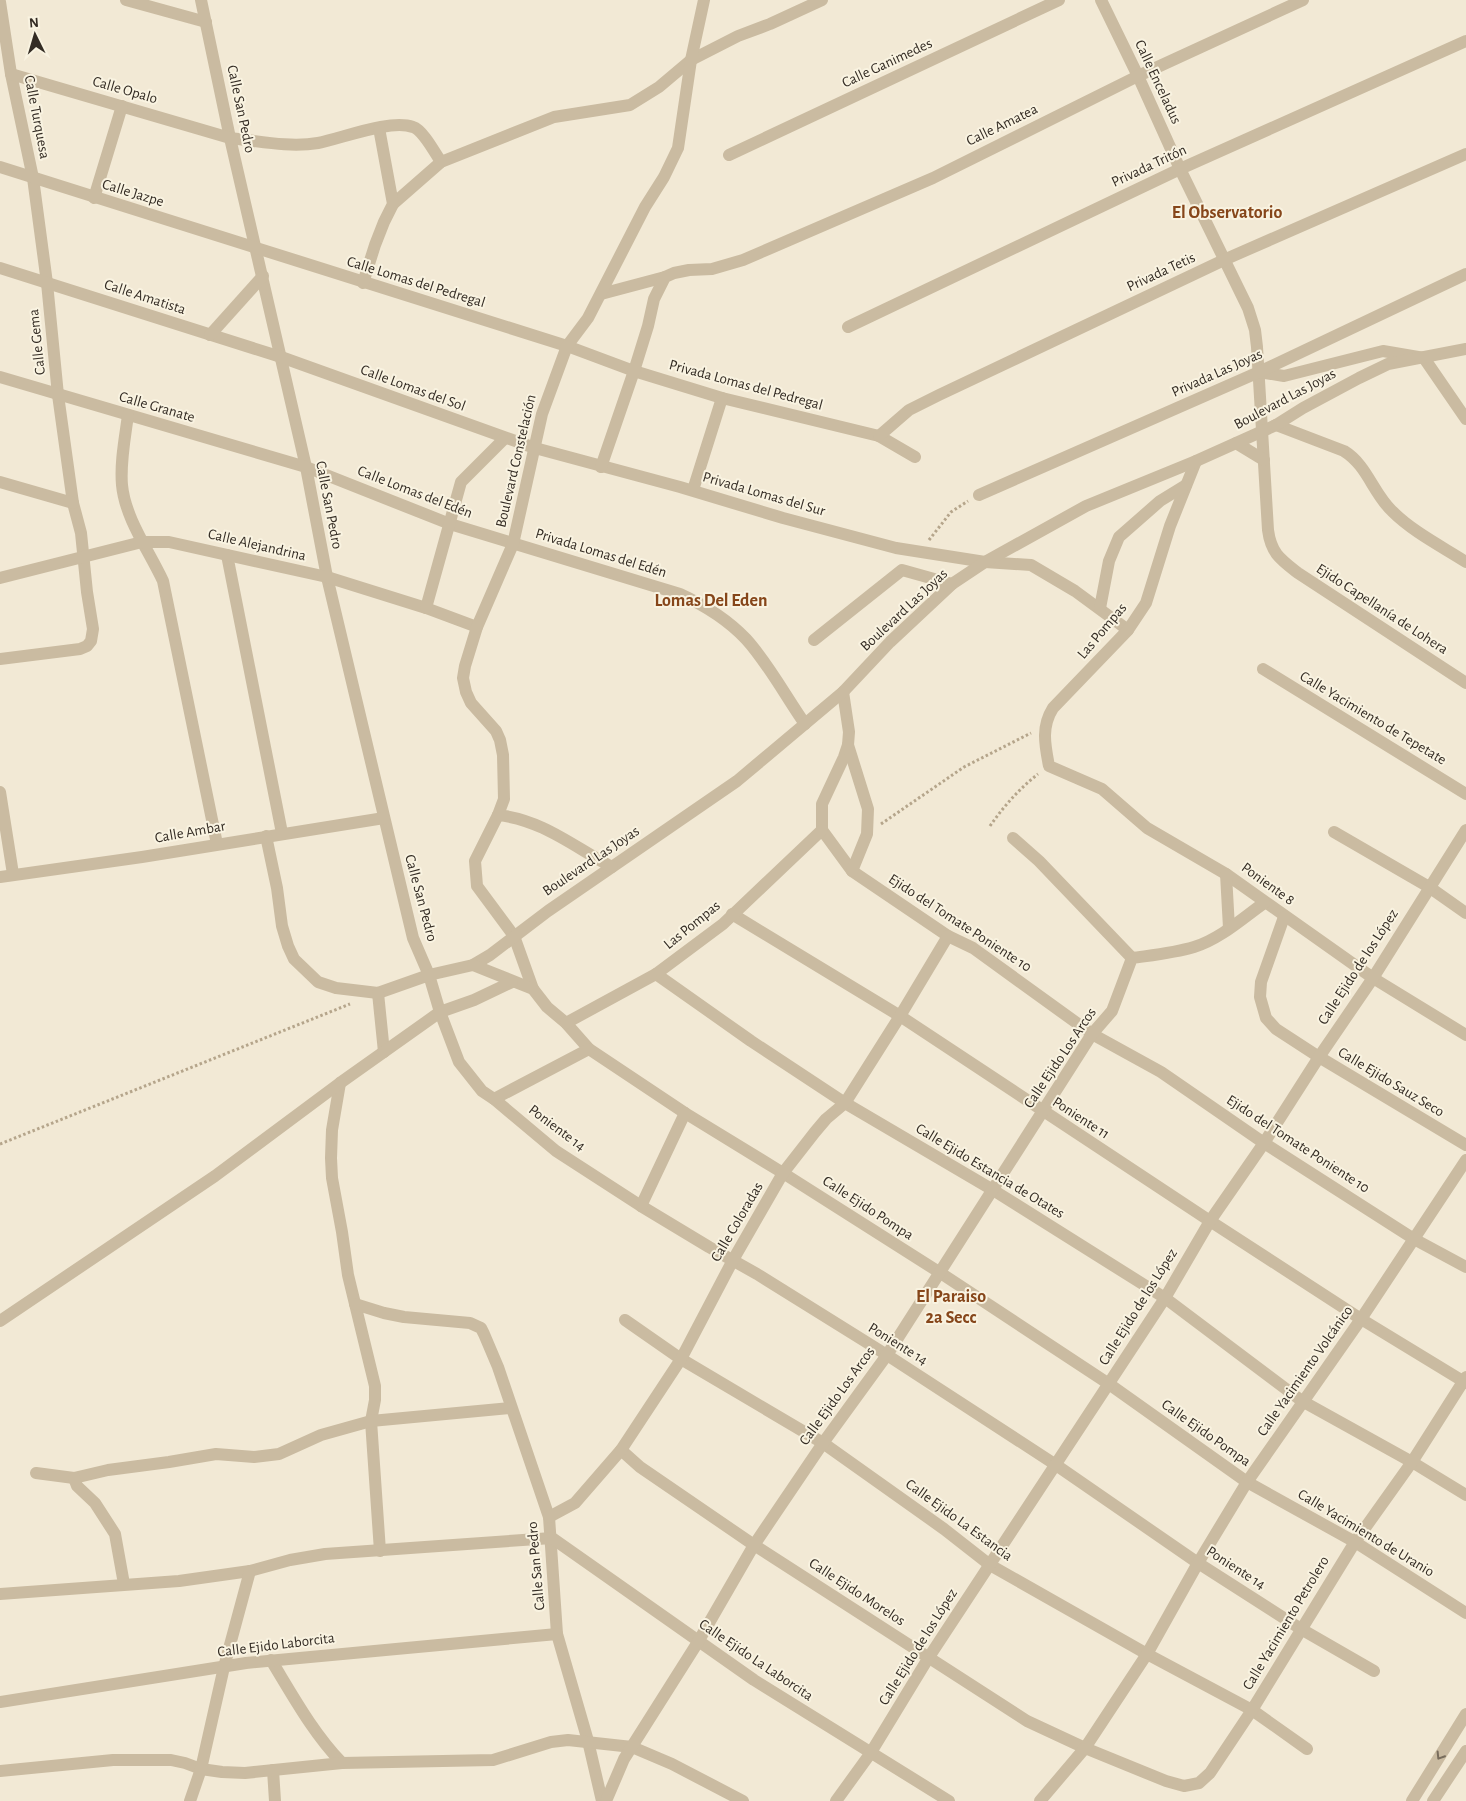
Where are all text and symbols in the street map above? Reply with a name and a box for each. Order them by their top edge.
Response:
north arrow [10,10,60,60]
text: N [28,16,39,30]
street label: Calle Ganimedes [840,36,934,90]
street label: Calle Enceladus [1132,38,1184,126]
street label: Calle San Pedro [224,64,258,154]
street label: Calle Turquesa [22,74,52,160]
street label: Calle Opalo [91,74,159,106]
street label: Calle Amatea [964,101,1040,149]
street label: Privada Tritón [1109,142,1189,190]
street label: Calle Jazpe [100,177,166,209]
district label: El Observatorio [1172,204,1282,222]
street label: Privada Tetis [1125,250,1197,294]
street label: Calle Lomas del Pedregal [345,254,487,310]
street label: Calle Amatista [102,277,188,317]
street label: Calle Gema [26,308,48,376]
street label: Privada Las Joyas [1169,346,1265,400]
street label: Privada Lomas del Pedregal [668,357,824,413]
street label: Calle Lomas del Sol [359,362,467,414]
street label: Boulevard Las Joyas [1232,366,1338,432]
street label: Calle Granate [118,389,197,425]
street label: Boulevard Constelación [493,393,539,529]
street label: Calle San Pedro [313,460,345,550]
street label: Calle Lomas del Edén [355,463,475,521]
street label: Privada Lomas del Sur [701,469,827,519]
street label: Calle Alejandrina [206,526,308,564]
street label: Privada Lomas del Edén [534,526,668,580]
street label: Ejido Capellanía de Lohera [1314,561,1451,657]
street label: Boulevard Las Joyas [858,566,950,654]
district label: Lomas Del Eden [654,592,768,610]
street label: Las Pompas [1074,600,1130,662]
street label: Calle Yacimiento de Tepetate [1297,668,1449,768]
street label: Calle Ambar [154,818,227,846]
street label: Boulevard Las Joyas [540,823,642,899]
street label: Calle San Pedro [402,853,440,943]
street label: Poniente 8 [1239,860,1297,908]
street label: Ejido del Tomate Poniente 10 [886,871,1034,975]
street label: Las Pompas [661,898,723,952]
street label: Calle Ejido de los López [1315,907,1401,1027]
street label: Calle Ejido Los Arcos [1021,1005,1099,1111]
street label: Calle Ejido Sauz Seco [1335,1044,1447,1120]
street label: Ejido del Tomate Poniente 10 [1224,1092,1372,1196]
street label: Poniente 11 [1050,1094,1112,1142]
street label: Poniente 14 [526,1102,588,1154]
street label: Calle Ejido Estancia de Otates [913,1121,1067,1221]
street label: Calle Ejido Pompa [820,1173,916,1243]
street label: Calle Coloradas [708,1180,766,1264]
street label: Calle Ejido de los López [1096,1246,1180,1368]
district label: El Paraiso 2a Secc [916,1288,986,1327]
street label: Calle Yacimiento Volcánico [1254,1303,1356,1439]
street label: Poniente 14 [866,1320,930,1368]
street label: Calle Ejido Los Arcos [796,1344,878,1448]
street label: Calle Ejido Pompa [1159,1397,1253,1469]
street label: Calle Ejido La Estancia [903,1476,1015,1564]
street label: Calle Yacimiento de Uranio [1295,1486,1437,1580]
street label: Calle San Pedro [525,1521,547,1611]
street label: Poniente 14 [1204,1544,1268,1592]
street label: Calle Yacimiento Petrolero [1240,1553,1332,1693]
street label: Calle Ejido Morelos [806,1555,908,1629]
street label: Calle Ejido de los López [876,1586,960,1708]
street label: Calle Ejido La Laborcita [696,1616,816,1704]
street label: Calle Ejido Laborcita [217,1630,336,1660]
one-way arrow [1437,1751,1447,1760]

